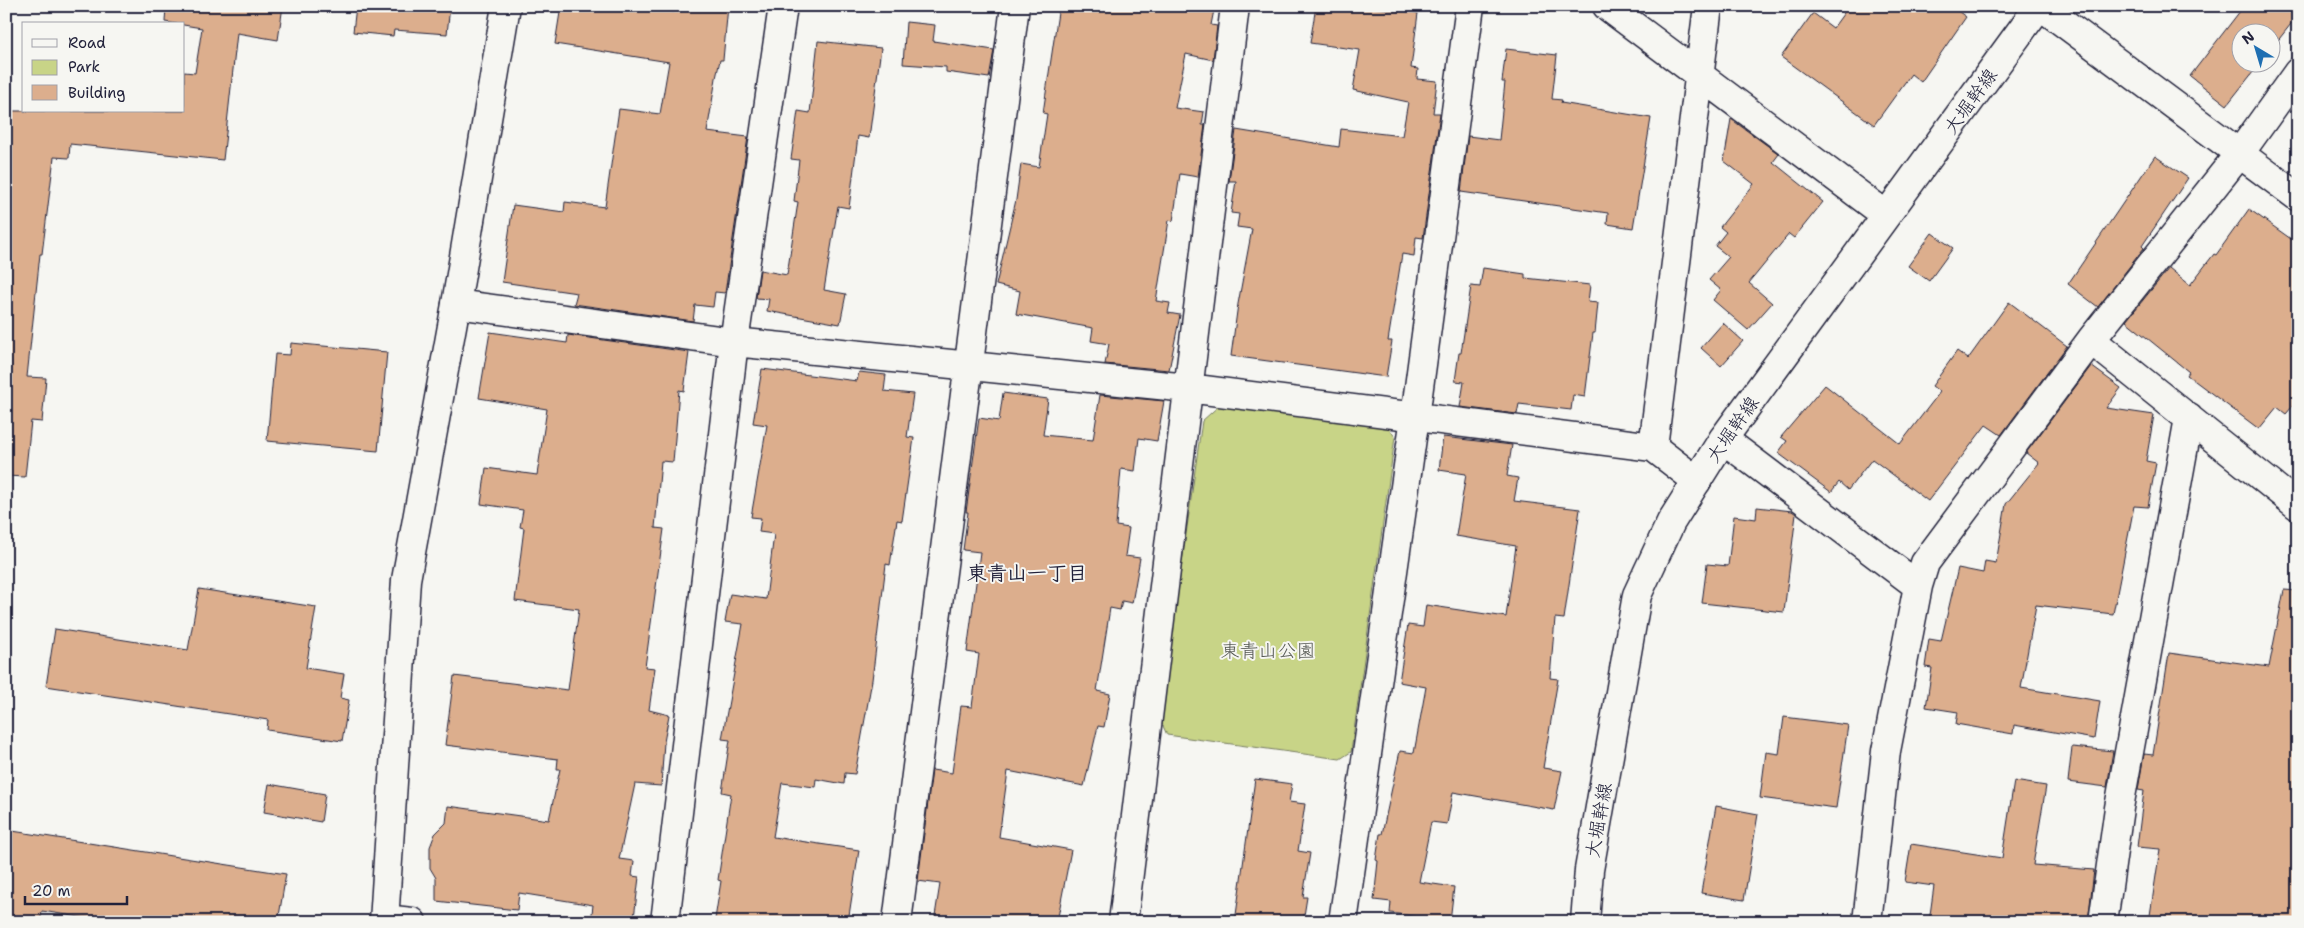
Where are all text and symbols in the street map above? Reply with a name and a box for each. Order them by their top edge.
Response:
legend [22,22,185,112]
north arrow [2232,22,2282,72]
text: N [2238,27,2258,48]
text: Road [68,33,106,53]
text: Park [68,57,100,77]
street label: 大堀幹線 [1938,63,2003,139]
text: Building [68,83,125,103]
street label: 大堀幹線 [1700,391,1764,468]
district label: 東青山一丁目 [967,560,1087,586]
park label: 東青山公園 [1220,638,1316,663]
street label: 大堀幹線 [1580,780,1617,860]
scale bar [25,873,128,905]
text: 20 m [32,881,71,901]

